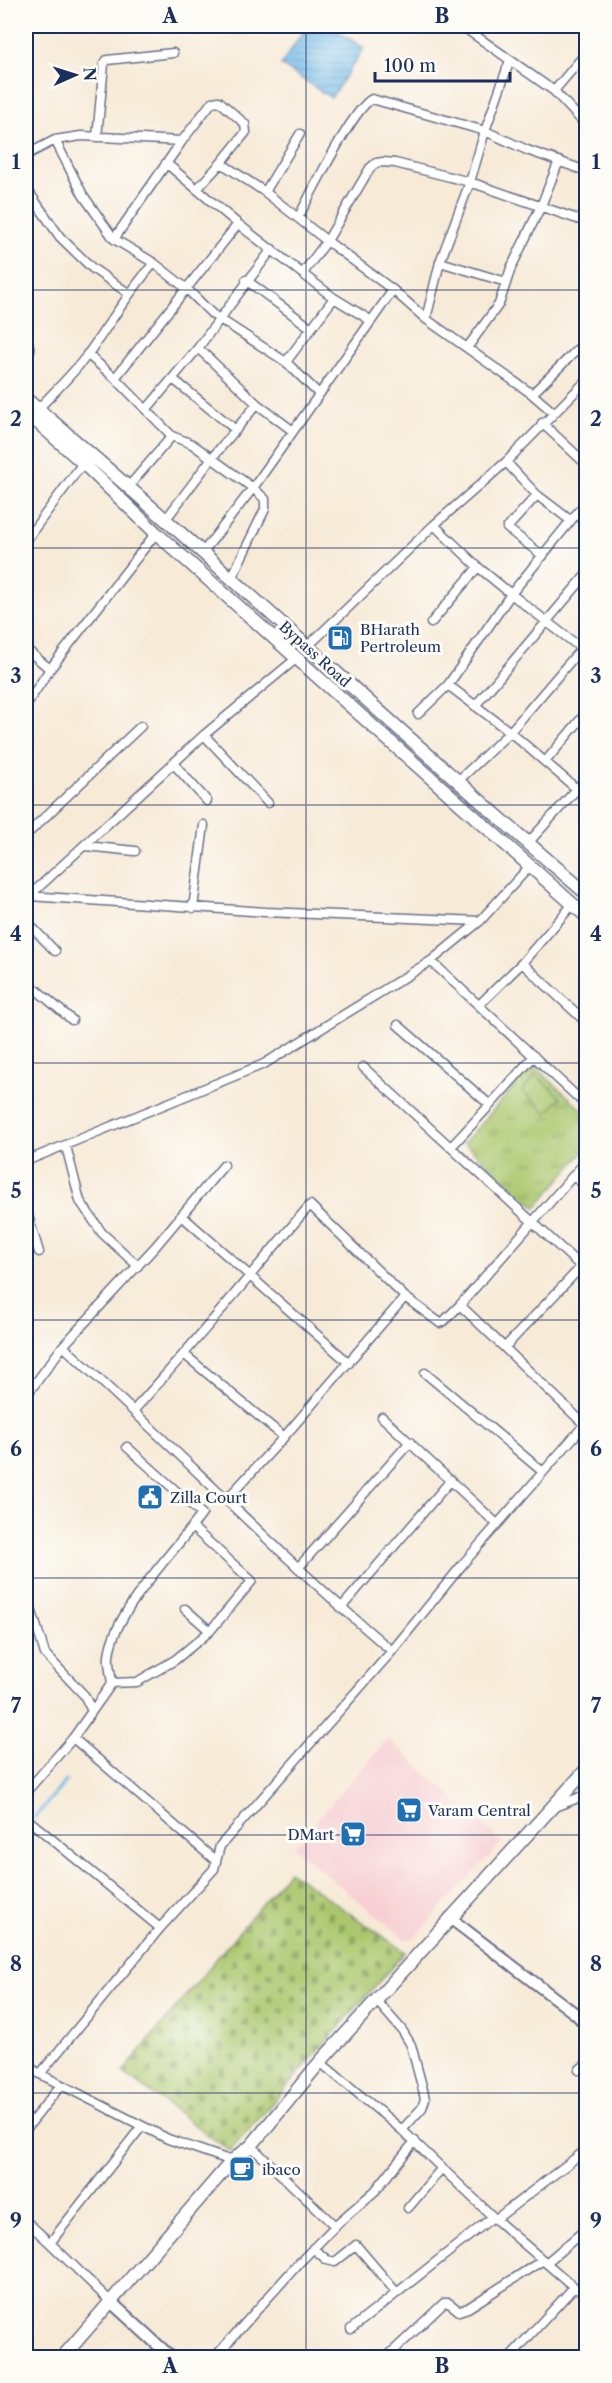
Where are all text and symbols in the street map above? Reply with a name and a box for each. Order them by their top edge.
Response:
text: A [161,4,178,28]
text: B [435,4,450,28]
north arrow [45,45,105,105]
scale bar [375,45,510,83]
text: 100 m [384,55,436,77]
text: N [80,67,100,82]
text: 1 [12,150,21,174]
text: 1 [592,150,601,174]
text: 2 [10,407,22,431]
text: 2 [590,407,602,431]
street label: Bypass Road [275,617,355,691]
place label: BHarath Pertroleum [360,620,441,656]
fuel station icon: BHarath Pertroleum [325,623,355,653]
text: 3 [10,664,22,688]
text: 3 [590,664,602,688]
text: 4 [10,922,22,946]
text: 4 [590,922,602,946]
text: 5 [10,1179,22,1203]
text: 5 [590,1179,602,1203]
text: 6 [10,1437,22,1461]
text: 6 [590,1437,602,1461]
public building icon: Zilla Court [135,1482,165,1512]
place label: Zilla Court [170,1488,248,1507]
text: 7 [11,1694,22,1718]
text: 7 [591,1694,602,1718]
supermarket icon: Varam Central [394,1795,424,1825]
place label: Varam Central [427,1801,531,1820]
supermarket icon: DMart [338,1819,368,1849]
place label: DMart [287,1825,335,1844]
text: 8 [10,1952,22,1976]
text: 8 [590,1952,602,1976]
cafe icon: ibaco [227,2154,257,2184]
place label: ibaco [262,2160,301,2179]
text: 9 [10,2209,22,2233]
text: 9 [590,2209,602,2233]
text: A [161,2354,178,2378]
text: B [435,2354,450,2378]

